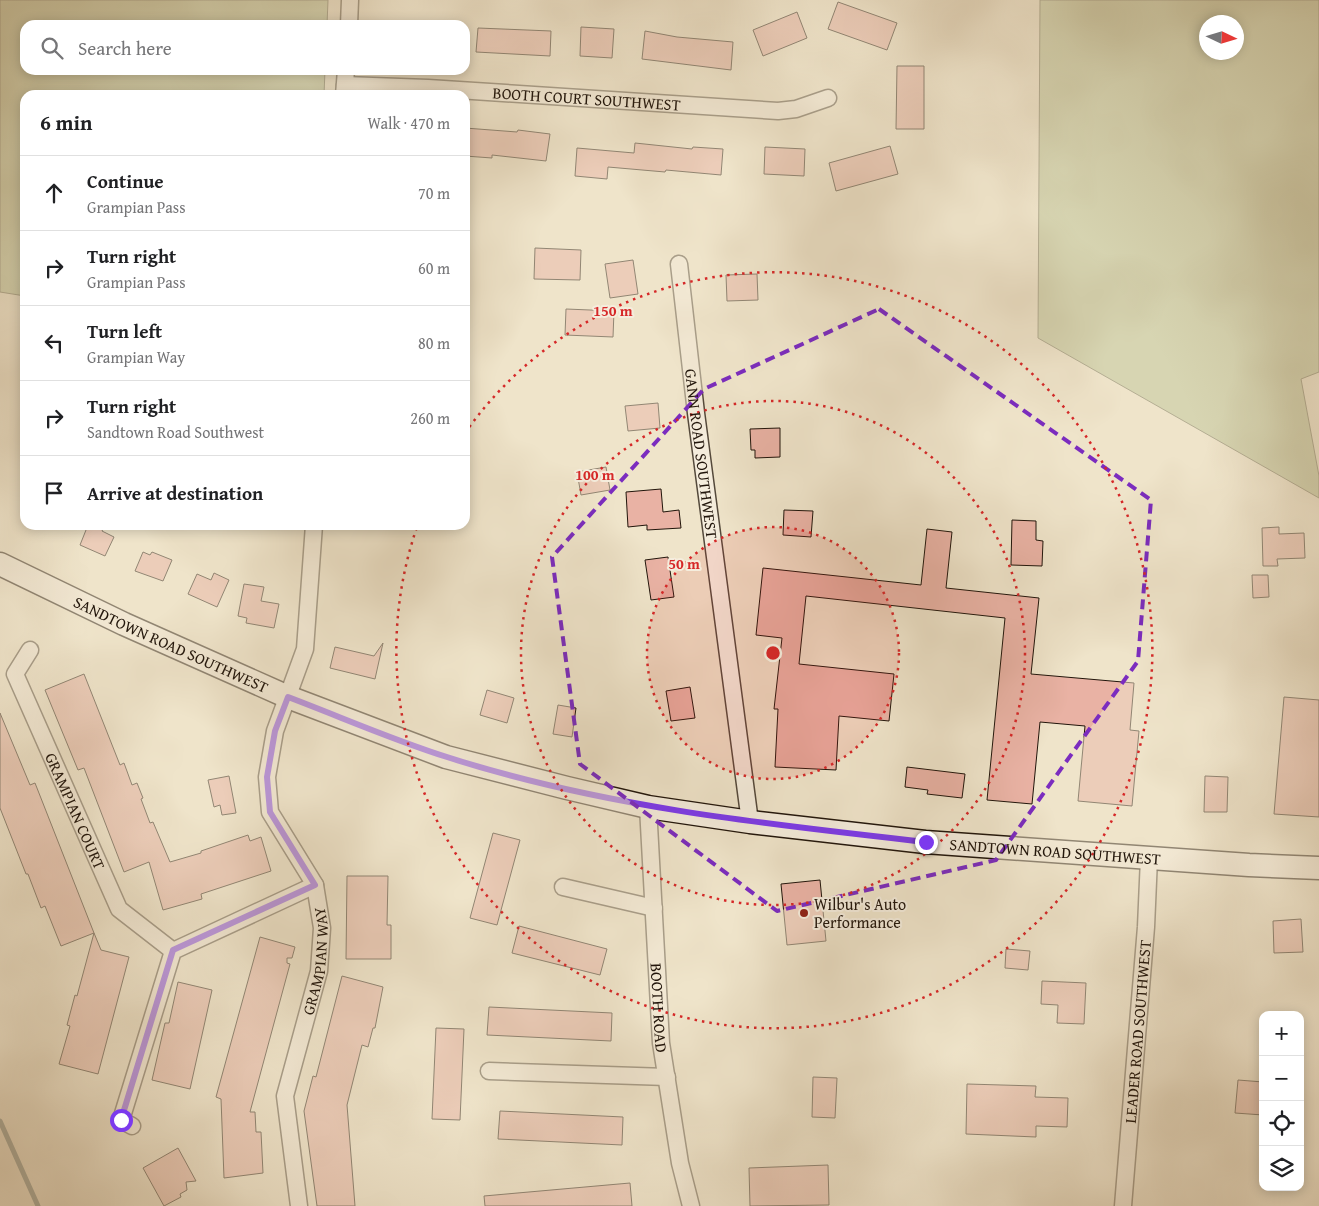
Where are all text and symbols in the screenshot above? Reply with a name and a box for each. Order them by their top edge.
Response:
north arrow [1199,15,1244,60]
search box [20,20,470,75]
icon: search [38,34,66,62]
text: Search here [78,34,172,62]
street label: BOOTH COURT SOUTHWEST [492,80,681,117]
text: 6 min [40,107,92,138]
text: Walk · 470 m [367,111,450,135]
text: Continue [87,167,164,195]
icon: ahead [40,179,68,207]
text: 70 m [418,181,450,205]
text: Grampian Pass [87,195,186,219]
text: Turn right [87,242,176,270]
icon: right [40,254,68,282]
text: 60 m [418,256,450,280]
text: Grampian Pass [87,270,186,294]
text: 150 m [593,300,633,321]
text: Turn left [87,317,162,345]
icon: left [40,329,68,357]
text: 80 m [418,331,450,355]
text: Grampian Way [87,345,185,369]
street label: GANN ROAD SOUTHWEST [679,367,724,540]
text: Turn right [87,392,176,420]
icon: right [40,404,68,432]
text: 260 m [410,406,450,430]
text: Sandtown Road Southwest [87,420,264,444]
text: 100 m [575,464,615,485]
icon: arrive [40,479,68,507]
text: Arrive at destination [87,479,263,507]
text: 50 m [668,553,700,574]
street label: SANDTOWN ROAD SOUTHWEST [70,589,272,699]
centre of rings [764,644,782,662]
street label: GRAMPIAN COURT [39,749,112,873]
route end [915,831,938,854]
street label: SANDTOWN ROAD SOUTHWEST [949,832,1161,871]
place label: Wilbur's Auto Performance [814,892,906,934]
street label: GRAMPIAN WAY [296,905,334,1017]
marker: Wilbur's Auto Performance [798,907,810,919]
street label: LEADER ROAD SOUTHWEST [1118,939,1157,1124]
street label: BOOTH ROAD [645,962,674,1054]
map controls [1259,1011,1304,1191]
button: + [1259,1011,1304,1056]
button: − [1259,1056,1304,1101]
button: locate [1259,1101,1304,1146]
route start [110,1109,133,1132]
button: layers [1259,1146,1304,1191]

